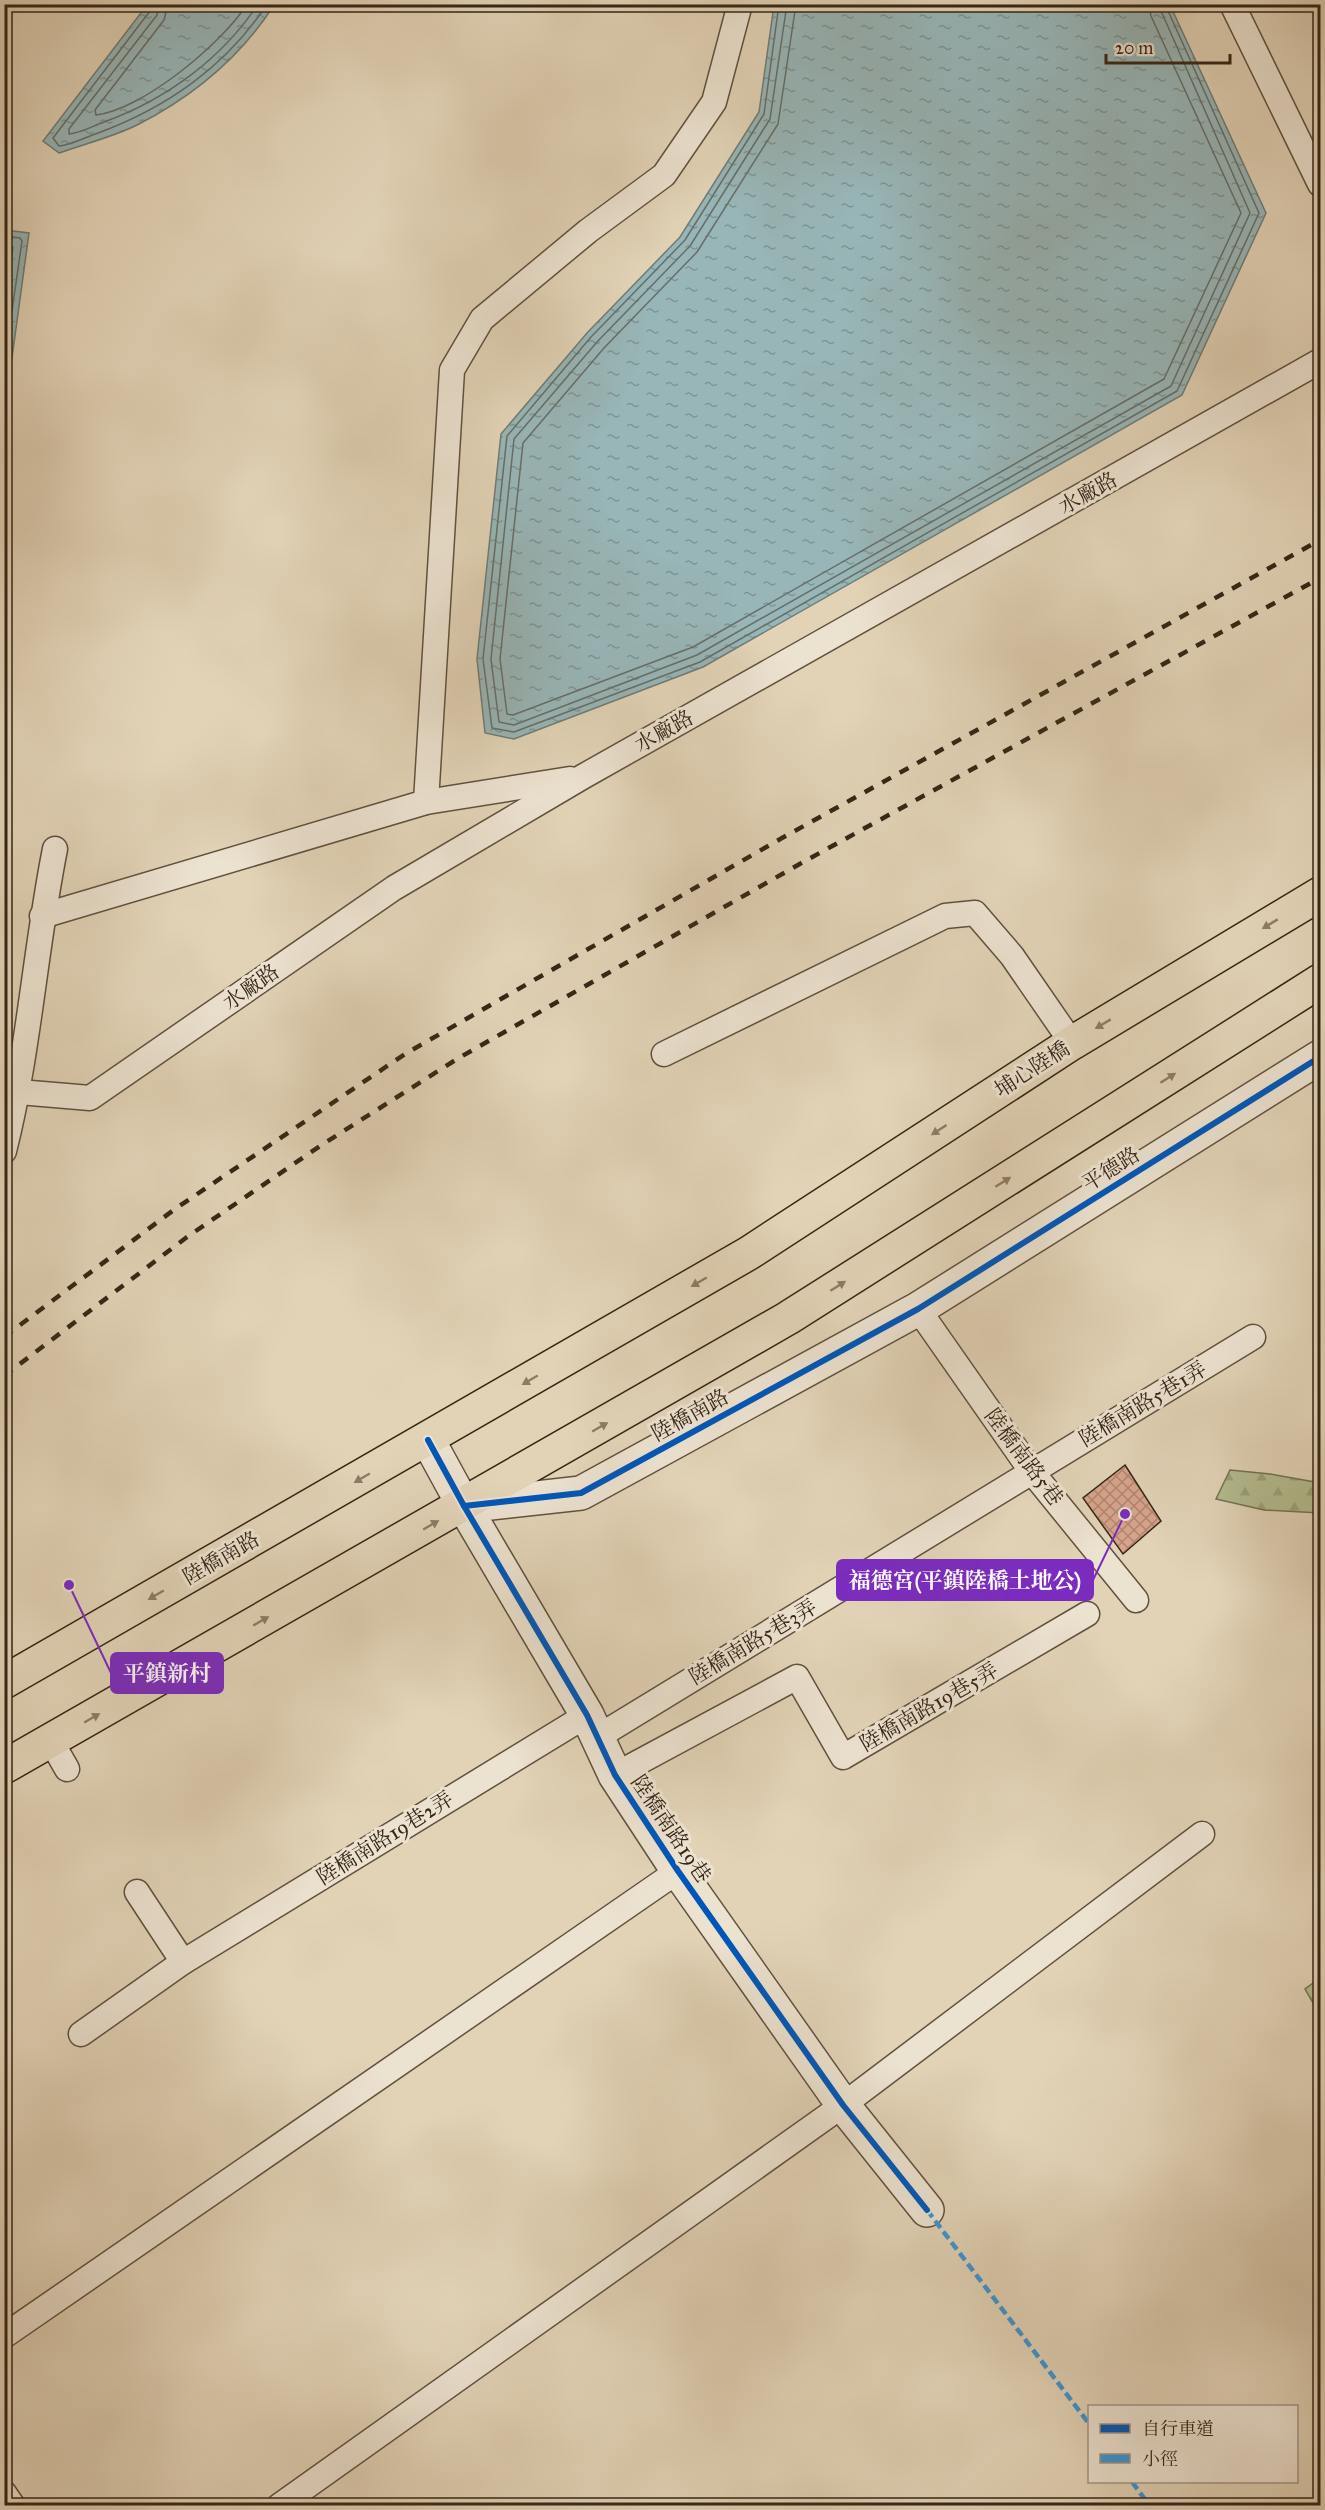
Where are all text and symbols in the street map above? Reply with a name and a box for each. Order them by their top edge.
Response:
scale bar [1106,27,1230,65]
text: 20 m [1115,37,1153,59]
street label: 水廠路 [1054,466,1122,520]
street label: 水廠路 [630,704,698,758]
one-way arrow [1262,919,1278,930]
street label: 水廠路 [218,958,284,1016]
one-way arrow [1095,1019,1111,1030]
street label: 埔心陸橋 [990,1035,1074,1103]
one-way arrow [1159,1072,1175,1084]
one-way arrow [931,1124,947,1135]
street label: 平德路 [1077,1141,1145,1197]
one-way arrow [995,1177,1011,1188]
one-way arrow [690,1277,707,1287]
one-way arrow [830,1281,846,1292]
street label: 陸橋南路5巷1弄 [1075,1356,1211,1452]
one-way arrow [522,1375,538,1386]
street label: 陸橋南路 [647,1383,733,1447]
street label: 陸橋南路5巷 [979,1403,1069,1511]
one-way arrow [591,1422,608,1432]
one-way arrow [353,1473,370,1483]
one-way arrow [423,1519,439,1530]
street label: 陸橋南路 [178,1526,264,1590]
callout: 福德宮(平鎮陸橋土地公) [837,1560,1093,1600]
text: 福德宮(平鎮陸橋土地公) [849,1567,1081,1594]
one-way arrow [148,1590,164,1601]
street label: 陸橋南路5巷3弄 [685,1594,821,1690]
one-way arrow [253,1616,270,1626]
callout: 平鎮新村 [111,1653,223,1693]
street label: 陸橋南路19巷5弄 [855,1657,1003,1757]
text: 平鎮新村 [123,1660,211,1687]
one-way arrow [84,1712,100,1723]
street label: 陸橋南路19巷 [625,1770,717,1888]
street label: 陸橋南路19巷2弄 [312,1786,458,1890]
legend [1088,2405,1298,2483]
text: 自行車道 [1142,2418,1214,2440]
text: 小徑 [1142,2448,1178,2470]

